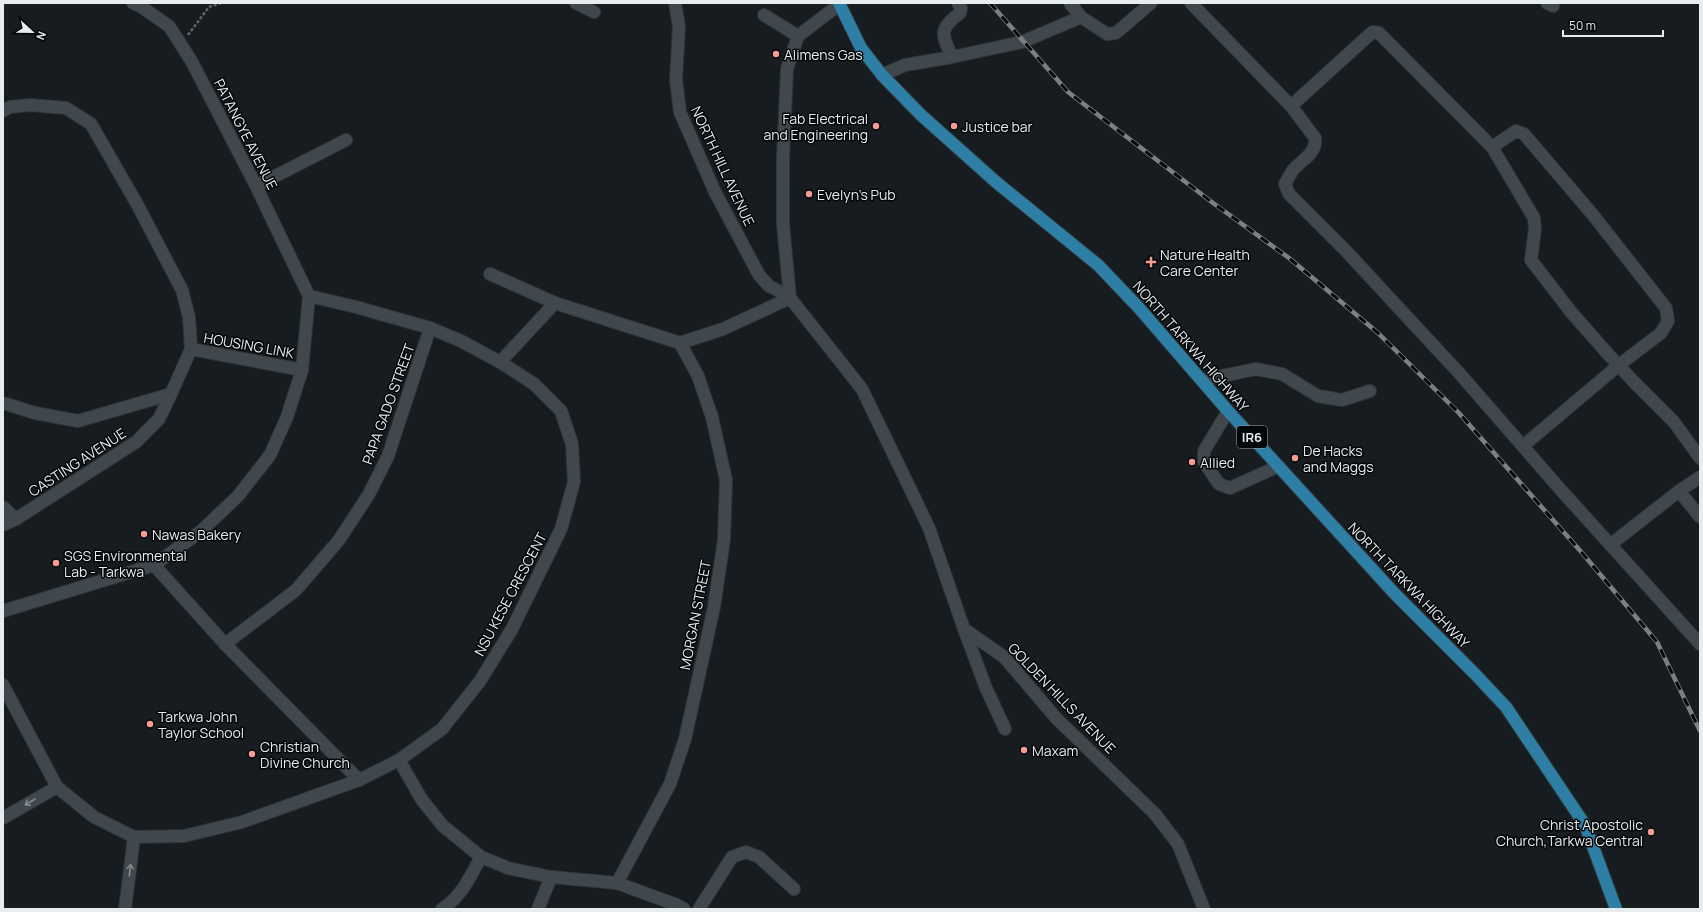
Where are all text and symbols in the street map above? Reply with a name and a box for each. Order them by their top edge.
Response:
north arrow [12,12,52,52]
scale bar [1563,12,1663,38]
text: 50 m [1569,17,1596,34]
text: N [33,29,50,42]
place label: Alimens Gas [784,45,863,64]
marker: Alimens Gas [771,49,781,59]
street label: PATANGYE AVENUE [210,75,282,193]
street label: NORTH HILL AVENUE [687,103,759,229]
place label: Fab Electrical and Engineering [763,109,868,144]
place label: Justice bar [962,117,1033,136]
marker: Fab Electrical and Engineering [871,121,881,131]
marker: Justice bar [949,121,959,131]
place label: Evelyn's Pub [817,185,896,204]
marker: Evelyn's Pub [804,189,814,199]
place label: Nature Health Care Center [1160,245,1250,280]
marker: Nature Health Care Center [1145,256,1157,268]
street label: NORTH TARKWA HIGHWAY [1129,277,1253,416]
street label: HOUSING LINK [202,328,296,362]
street label: PAPA GADO STREET [357,340,419,467]
street label: CASTING AVENUE [25,423,129,501]
road number: IR6 [1237,426,1267,448]
place label: De Hacks and Maggs [1303,441,1374,476]
place label: Allied [1200,453,1235,472]
marker: De Hacks and Maggs [1290,453,1300,463]
marker: Allied [1187,457,1197,467]
street label: NORTH TARKWA HIGHWAY [1344,518,1474,652]
place label: Nawas Bakery [152,525,242,544]
street label: NSU KESE CRESCENT [469,528,551,659]
marker: Nawas Bakery [139,529,149,539]
place label: SGS Environmental Lab - Tarkwa [64,546,187,581]
marker: SGS Environmental Lab - Tarkwa [51,558,61,568]
street label: MORGAN STREET [675,558,715,672]
street label: GOLDEN HILLS AVENUE [1004,638,1120,758]
place label: Tarkwa John Taylor School [158,707,244,742]
marker: Tarkwa John Taylor School [145,719,155,729]
place label: Christian Divine Church [260,737,350,772]
place label: Maxam [1032,741,1078,760]
marker: Maxam [1019,745,1029,755]
marker: Christian Divine Church [247,749,257,759]
one-way arrow [24,799,36,807]
place label: Christ Apostolic Church,Tarkwa Central [1496,815,1643,850]
marker: Christ Apostolic Church,Tarkwa Central [1646,827,1656,837]
one-way arrow [126,864,133,877]

